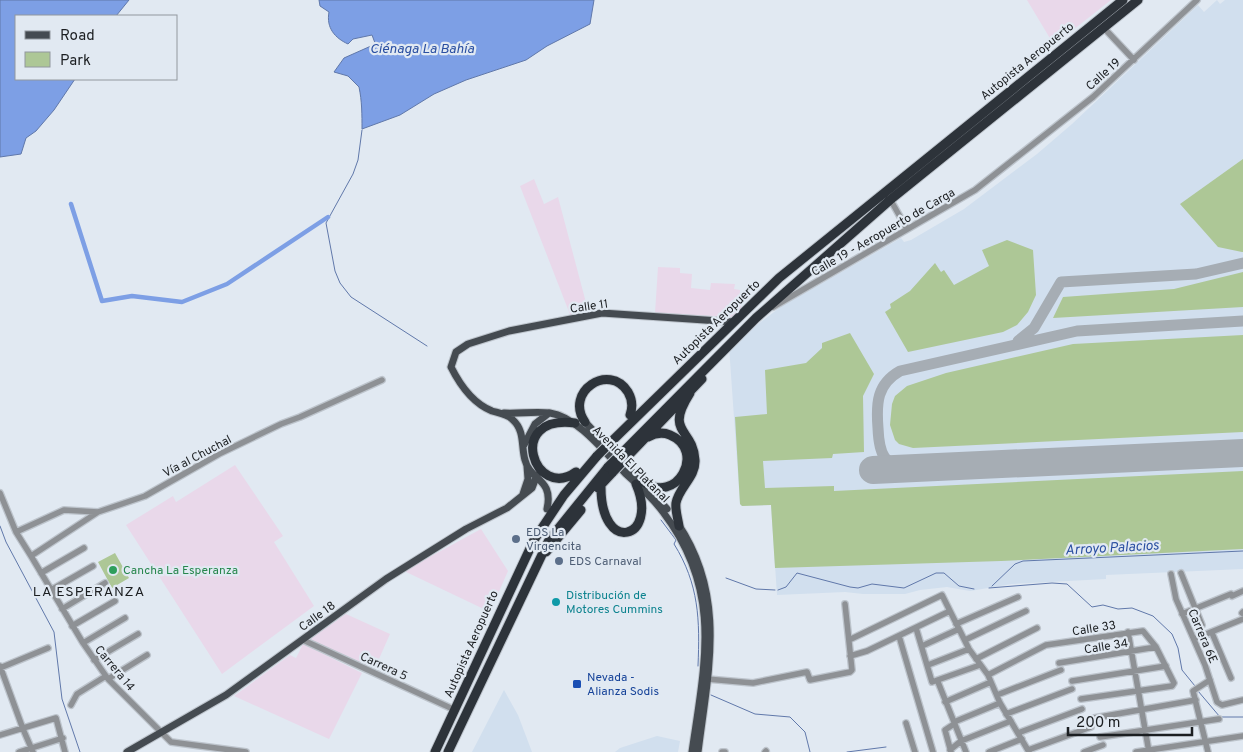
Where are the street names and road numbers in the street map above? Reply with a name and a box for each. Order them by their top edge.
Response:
street label: Autopista Aeropuerto [978,19,1078,104]
street label: Calle 19 [1083,55,1124,94]
street label: Calle 19 - Aeropuerto de Carga [809,185,958,281]
street label: Autopista Aeropuerto [669,276,764,369]
street label: Calle 11 [569,296,609,318]
street label: Avenida El Platanal [588,423,672,507]
street label: Vía al Chuchal [160,432,235,482]
street label: Autopista Aeropuerto [441,588,503,701]
street label: Calle 18 [296,598,339,635]
street label: Carrera 6E [1183,607,1221,666]
street label: Calle 33 [1071,618,1117,640]
street label: Calle 34 [1083,636,1129,658]
street label: Carrera 14 [90,642,138,695]
street label: Carrera 5 [357,649,410,685]

